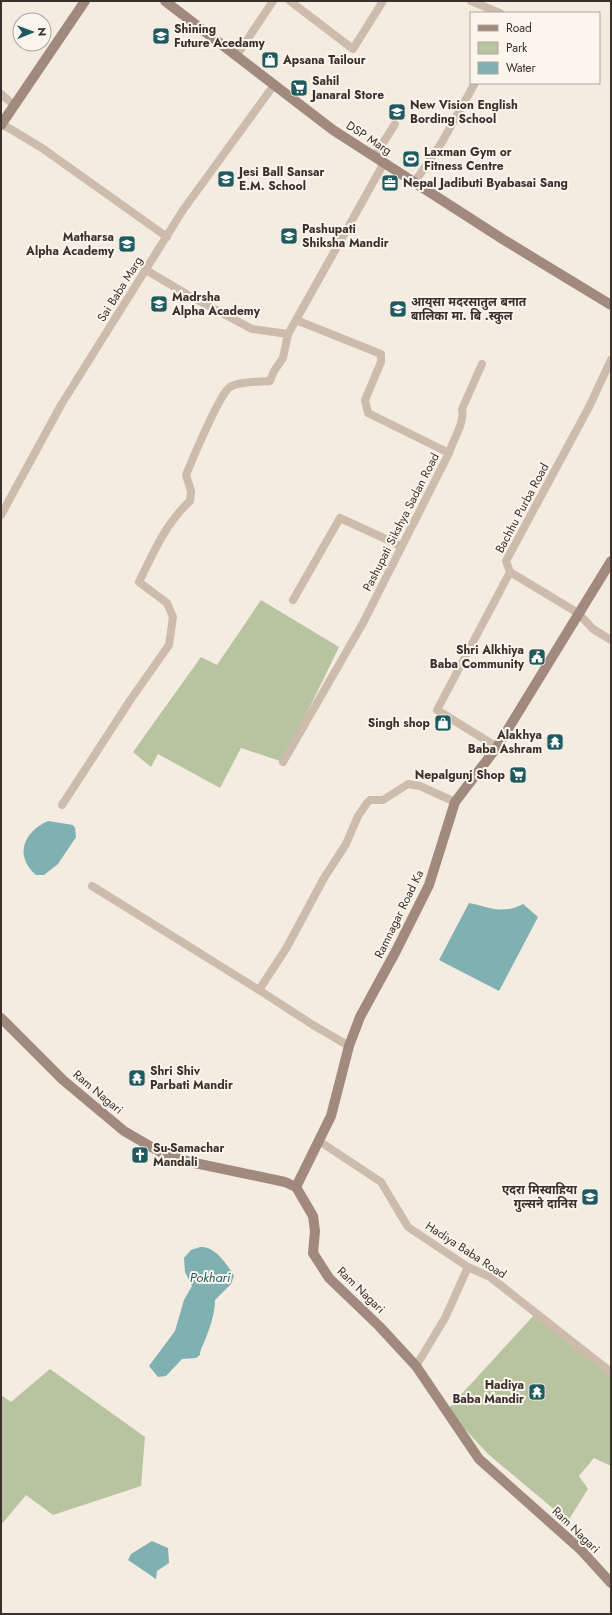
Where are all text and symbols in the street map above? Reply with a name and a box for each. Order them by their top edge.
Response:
north arrow [12,12,52,52]
legend [470,12,600,84]
text: Road [506,19,532,37]
place label: Shining Future Acedamy [174,20,266,52]
school or university icon: Shining Future Acedamy [151,26,171,46]
text: N [34,27,50,36]
text: Park [506,39,528,57]
shop icon: Apsana Tailour [260,50,280,70]
place label: Apsana Tailour [282,51,366,69]
text: Water [506,59,537,77]
place label: Sahil Janaral Store [310,72,384,104]
supermarket icon: Sahil Janaral Store [289,78,309,98]
place label: New Vision English Bording School [410,96,518,128]
school or university icon: New Vision English Bording School [387,102,407,122]
street label: DSP Marg [343,117,395,159]
place label: Laxman Gym or Fitness Centre [424,143,512,175]
sports icon: Laxman Gym or Fitness Centre [401,149,421,169]
place label: Jesi Ball Sansar E.M. School [237,163,325,195]
school or university icon: Jesi Ball Sansar E.M. School [216,169,236,189]
office icon: Nepal Jadibuti Byabasai Sang [380,173,400,193]
place label: Nepal Jadibuti Byabasai Sang [403,174,568,192]
place label: Pashupati Shiksha Mandir [302,220,389,252]
school or university icon: Pashupati Shiksha Mandir [279,226,299,246]
place label: Matharsa Alpha Academy [25,228,115,260]
school or university icon: Matharsa Alpha Academy [117,234,137,254]
street label: Sai Baba Marg [93,253,147,325]
place label: Madrsha Alpha Academy [171,288,261,320]
place label: आयुसा मदरसातुल बनात बालिका मा. बि .स्कुल [411,293,527,325]
school or university icon: Madrsha Alpha Academy [149,294,169,314]
school or university icon: आयुसा मदरसातुल बनात बालिका मा. बि .स्कुल [388,299,408,319]
street label: Pashupati Sikshya Sadan Road [358,450,444,594]
street label: Bachhu Purba Road [491,460,553,556]
place label: Shri Alkhiya Baba Community [430,641,525,673]
public building icon: Shri Alkhiya Baba Community [527,647,547,667]
shop icon: Singh shop [433,713,453,733]
place label: Singh shop [368,714,431,732]
place label: Alakhya Baba Ashram [468,726,542,758]
temple icon: Alakhya Baba Ashram [545,732,565,752]
supermarket icon: Nepalgunj Shop [508,765,528,785]
place label: Nepalgunj Shop [415,766,506,784]
street label: Ramnagar Road Ka [370,867,428,961]
place label: Shri Shiv Parbati Mandir [150,1062,233,1094]
street label: Ram Nagari [69,1066,127,1118]
temple icon: Shri Shiv Parbati Mandir [127,1068,147,1088]
place label: Su-Samachar Mandali [153,1139,225,1171]
church icon: Su-Samachar Mandali [130,1145,150,1165]
place label: एदरा मिस्वाहिया गुल्सने दानिस [502,1181,578,1213]
school or university icon: एदरा मिस्वाहिया गुल्सने दानिस [580,1187,600,1207]
street label: Hadiya Baba Road [422,1217,510,1283]
street label: Ram Nagari [333,1263,389,1317]
water label: Pokhari [190,1268,231,1287]
place label: Hadiya Baba Mandir [452,1376,524,1408]
temple icon: Hadiya Baba Mandir [527,1382,547,1402]
street label: Ram Nagari [548,1503,604,1557]

